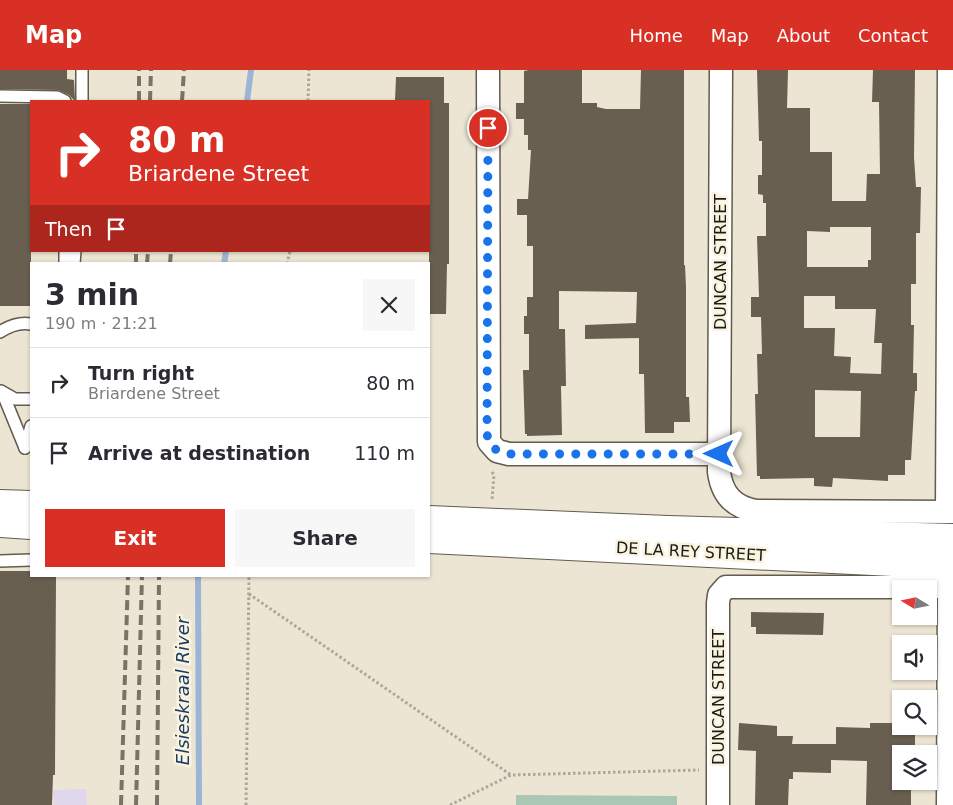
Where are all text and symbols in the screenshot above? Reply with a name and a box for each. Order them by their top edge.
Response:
text: Map [25,21,82,49]
text: Home [630,25,683,46]
text: Map [711,25,749,46]
text: About [777,25,830,46]
text: Contact [858,25,928,46]
pin [467,107,509,149]
icon: arrive [474,114,502,142]
icon: right [45,120,110,185]
text: 80 m [128,120,225,160]
text: Briardene Street [128,161,309,186]
street label: DUNCAN STREET [711,194,730,330]
icon: arrive [102,215,130,243]
text: Then [45,218,92,240]
text: 3 min [45,277,139,312]
button: close [363,279,415,331]
text: 190 m · 21:21 [45,314,158,333]
text: Turn right [88,362,194,384]
icon: right [45,369,73,397]
text: 80 m [366,372,415,394]
text: Briardene Street [88,384,220,403]
position arrow [692,427,744,479]
icon: arrive [45,439,73,467]
text: Arrive at destination [88,442,310,464]
text: 110 m [354,442,415,464]
button: Exit [45,509,225,567]
button: Share [235,509,415,567]
street label: DE LA REY STREET [616,538,767,565]
north arrow [892,580,938,625]
map controls [892,580,937,790]
water label: Elsieskraal River [172,615,193,765]
street label: DUNCAN STREET [709,629,728,765]
button: sound [892,635,937,680]
button: search [892,690,937,735]
button: layers [892,745,937,790]

